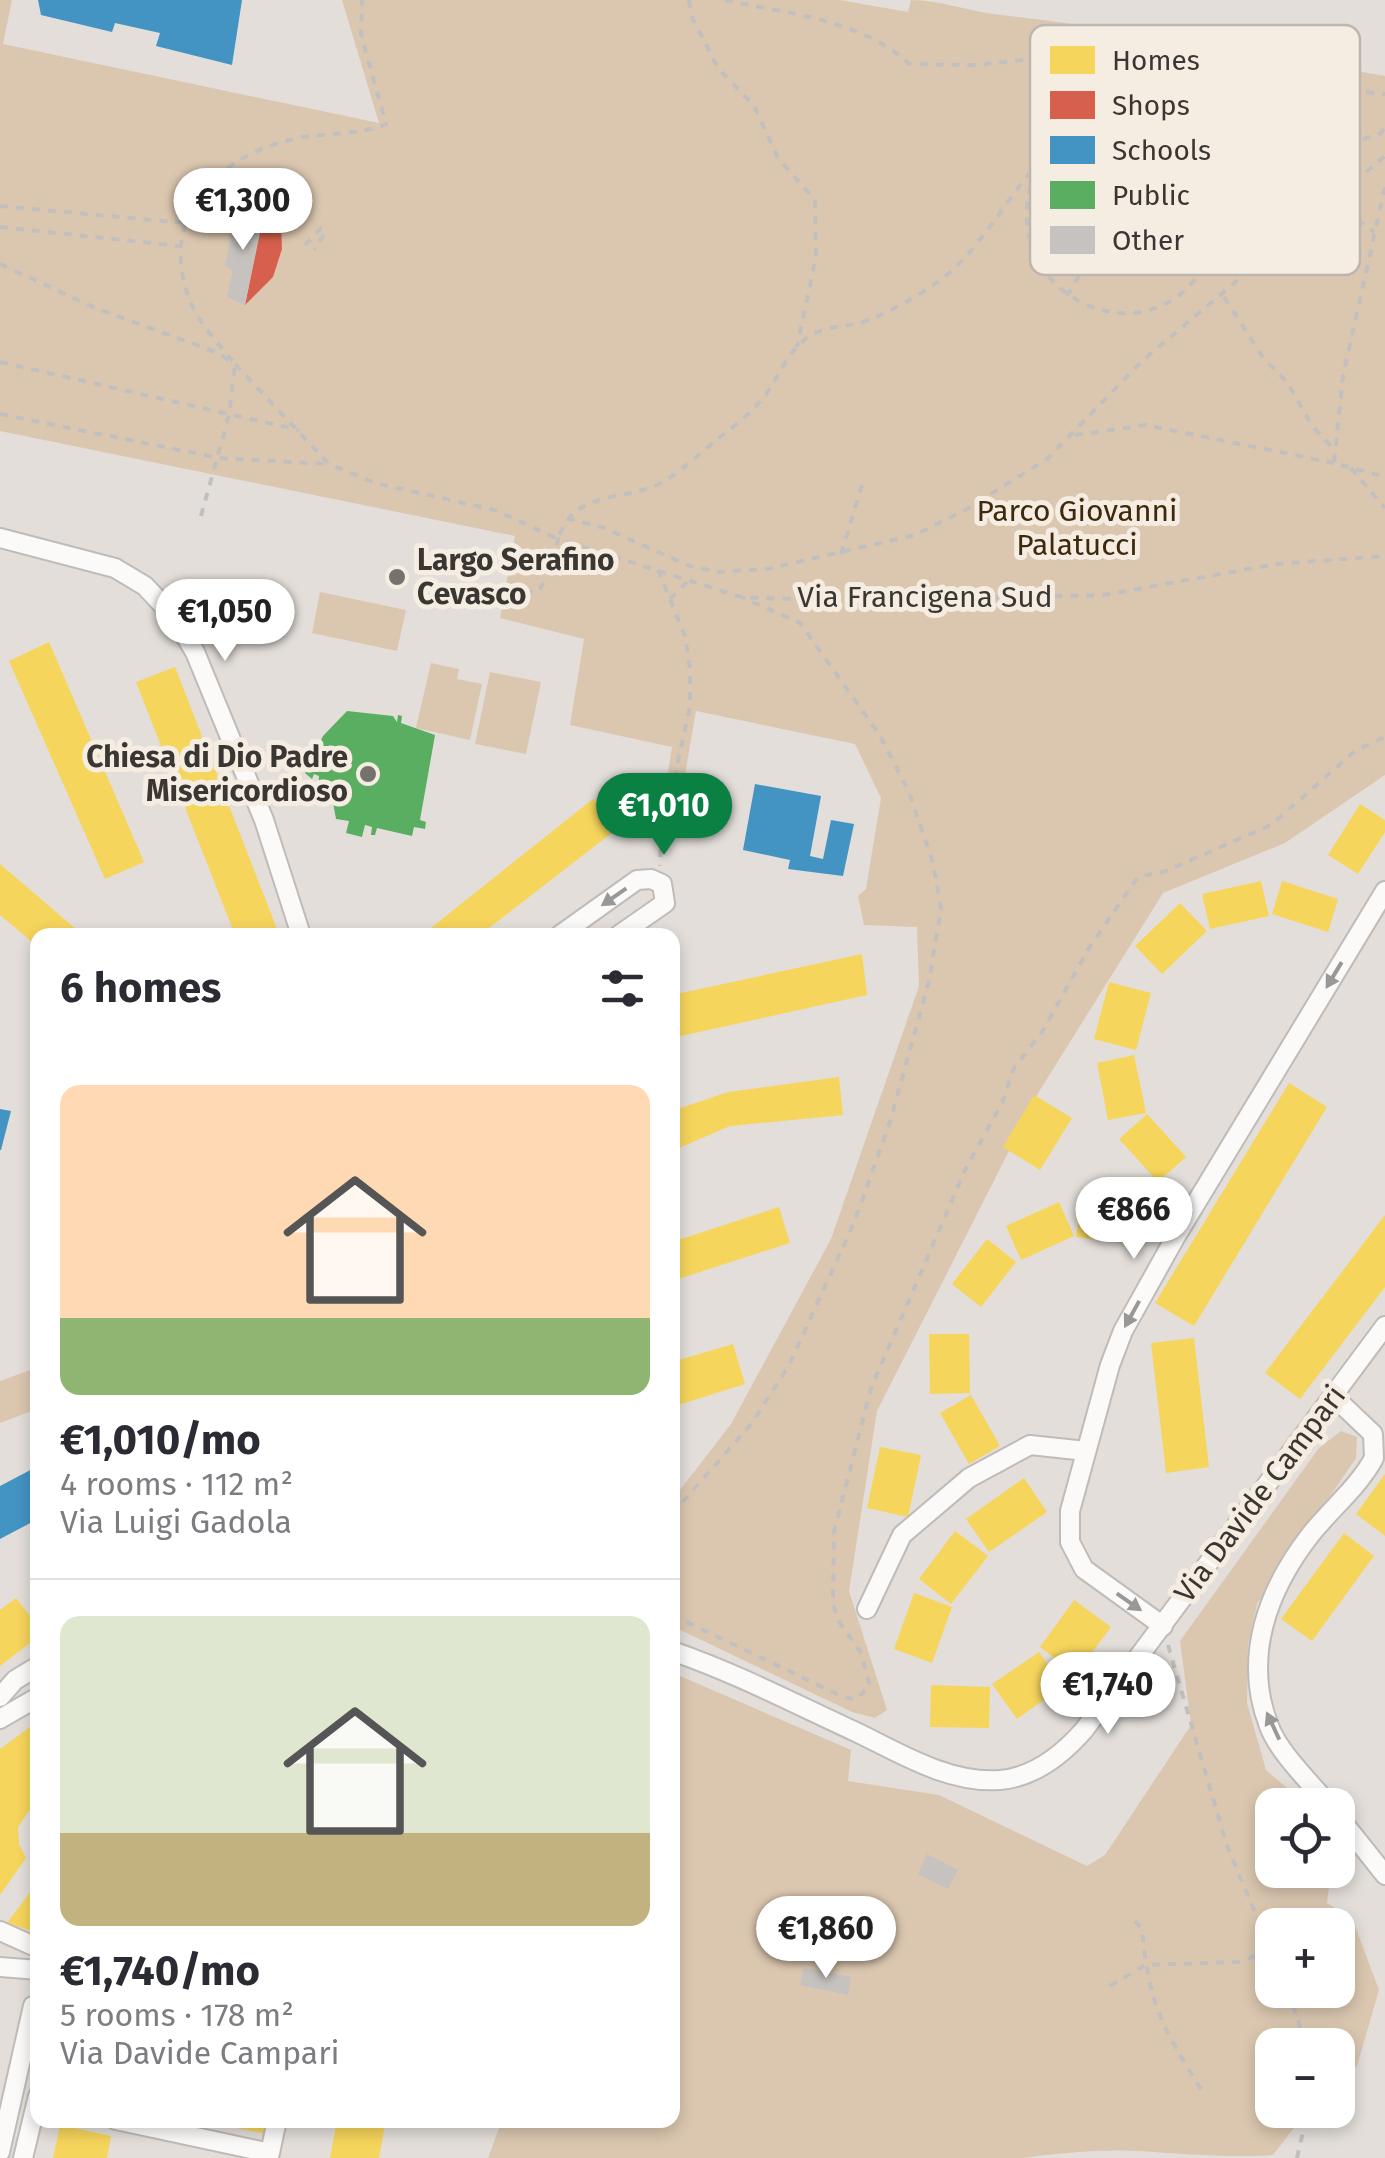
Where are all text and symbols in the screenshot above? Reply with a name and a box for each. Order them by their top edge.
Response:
legend [1030,25,1360,275]
text: Homes [1112,44,1200,77]
text: Shops [1112,89,1190,122]
text: Schools [1112,134,1211,167]
pin: €1,300 [162,168,324,253]
text: Public [1112,179,1190,212]
text: €1,300 [195,181,291,219]
text: Other [1112,224,1184,257]
park label: Parco Giovanni Palatucci [977,493,1178,563]
place label: Largo Serafino Cevasco [417,542,615,612]
marker: Largo Serafino Cevasco [386,566,408,588]
pin: €1,050 [144,579,306,664]
street label: Via Francigena Sud [797,579,1053,615]
text: €1,050 [178,592,272,630]
place label: Chiesa di Dio Padre Misericordioso [86,739,348,809]
marker: Chiesa di Dio Padre Misericordioso [357,763,379,785]
pin: €1,010 [583,773,745,858]
text: €1,010 [618,786,710,824]
one-way arrow [600,887,627,906]
icon: filters [595,961,650,1016]
one-way arrow [1325,961,1344,988]
text: 6 homes [60,963,221,1013]
icon: home [265,1150,445,1330]
pin: €866 [1075,1177,1193,1262]
text: €866 [1097,1190,1171,1228]
one-way arrow [1124,1300,1142,1328]
street label: Via Davide Campari [1167,1378,1353,1610]
text: €1,010/mo [60,1415,261,1465]
text: 4 rooms · 112 m² [60,1465,293,1503]
text: Via Luigi Gadola [60,1503,292,1541]
one-way arrow [1116,1592,1142,1611]
pin: €1,740 [1027,1652,1189,1737]
text: €1,740 [1063,1665,1153,1703]
icon: home [265,1681,445,1861]
one-way arrow [1264,1712,1281,1741]
map controls [1255,1788,1355,2128]
button: locate [1255,1788,1355,1888]
pin: €1,860 [745,1896,907,1981]
button: + [1255,1908,1355,2008]
text: €1,860 [778,1909,874,1947]
text: €1,740/mo [60,1946,260,1996]
text: 5 rooms · 178 m² [60,1996,294,2034]
button: − [1255,2028,1355,2128]
text: Via Davide Campari [60,2034,340,2072]

